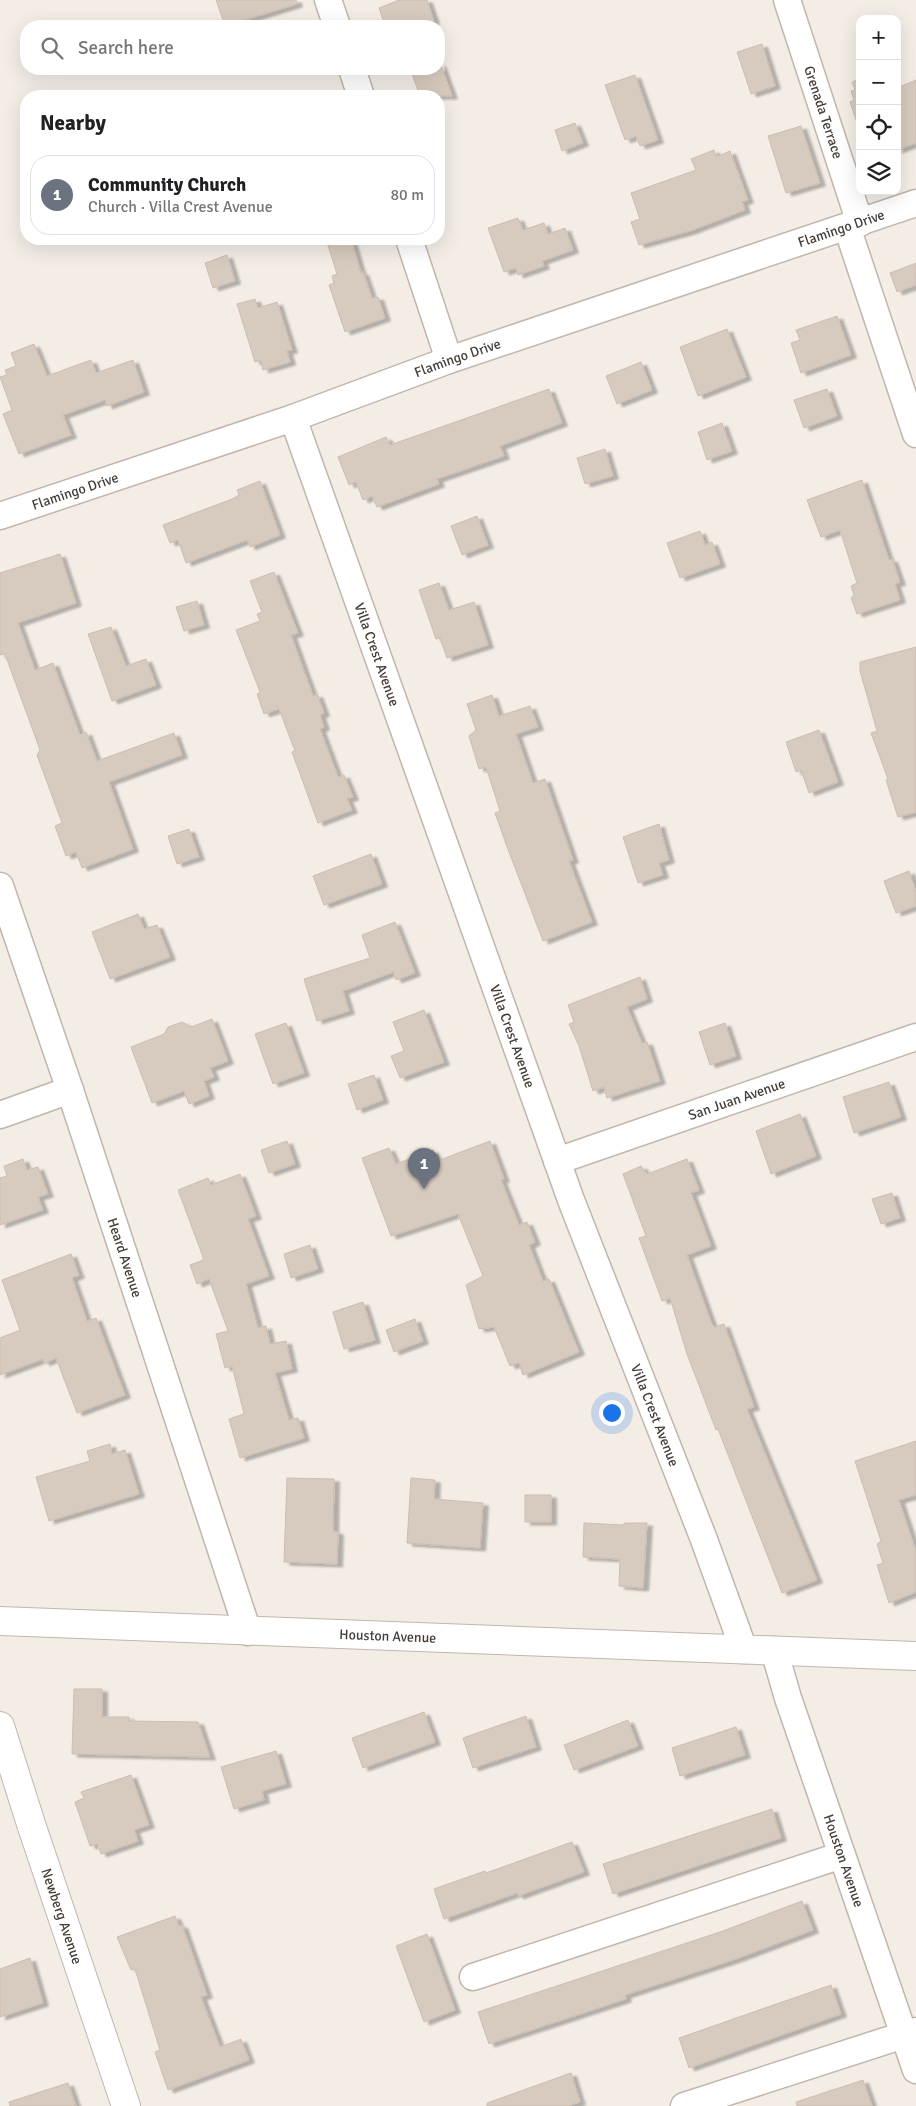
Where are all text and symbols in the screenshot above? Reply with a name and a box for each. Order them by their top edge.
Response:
map controls [856,15,901,195]
button: + [856,15,901,60]
search box [20,20,445,75]
icon: search [38,34,66,62]
text: Search here [78,36,174,60]
button: − [856,60,901,105]
street label: Grenada Terrace [801,64,847,161]
button: locate [856,105,901,150]
text: Nearby [40,110,106,136]
button: layers [856,150,901,195]
text: Community Church [88,173,246,197]
text: 1 [53,185,61,205]
text: 80 m [390,185,424,205]
text: Church · Villa Crest Avenue [88,197,273,217]
street label: Flamingo Drive [796,206,887,251]
street label: Flamingo Drive [412,335,503,381]
street label: Flamingo Drive [29,469,120,513]
street label: Villa Crest Avenue [351,601,403,708]
street label: Villa Crest Avenue [487,982,539,1090]
street label: San Juan Avenue [686,1074,787,1124]
pin: 1 [408,1148,440,1189]
street label: Heard Avenue [104,1215,146,1300]
street label: Villa Crest Avenue [628,1362,683,1469]
your location [599,1400,625,1426]
street label: Houston Avenue [339,1625,437,1646]
street label: Houston Avenue [820,1812,868,1909]
street label: Newberg Avenue [38,1866,86,1966]

